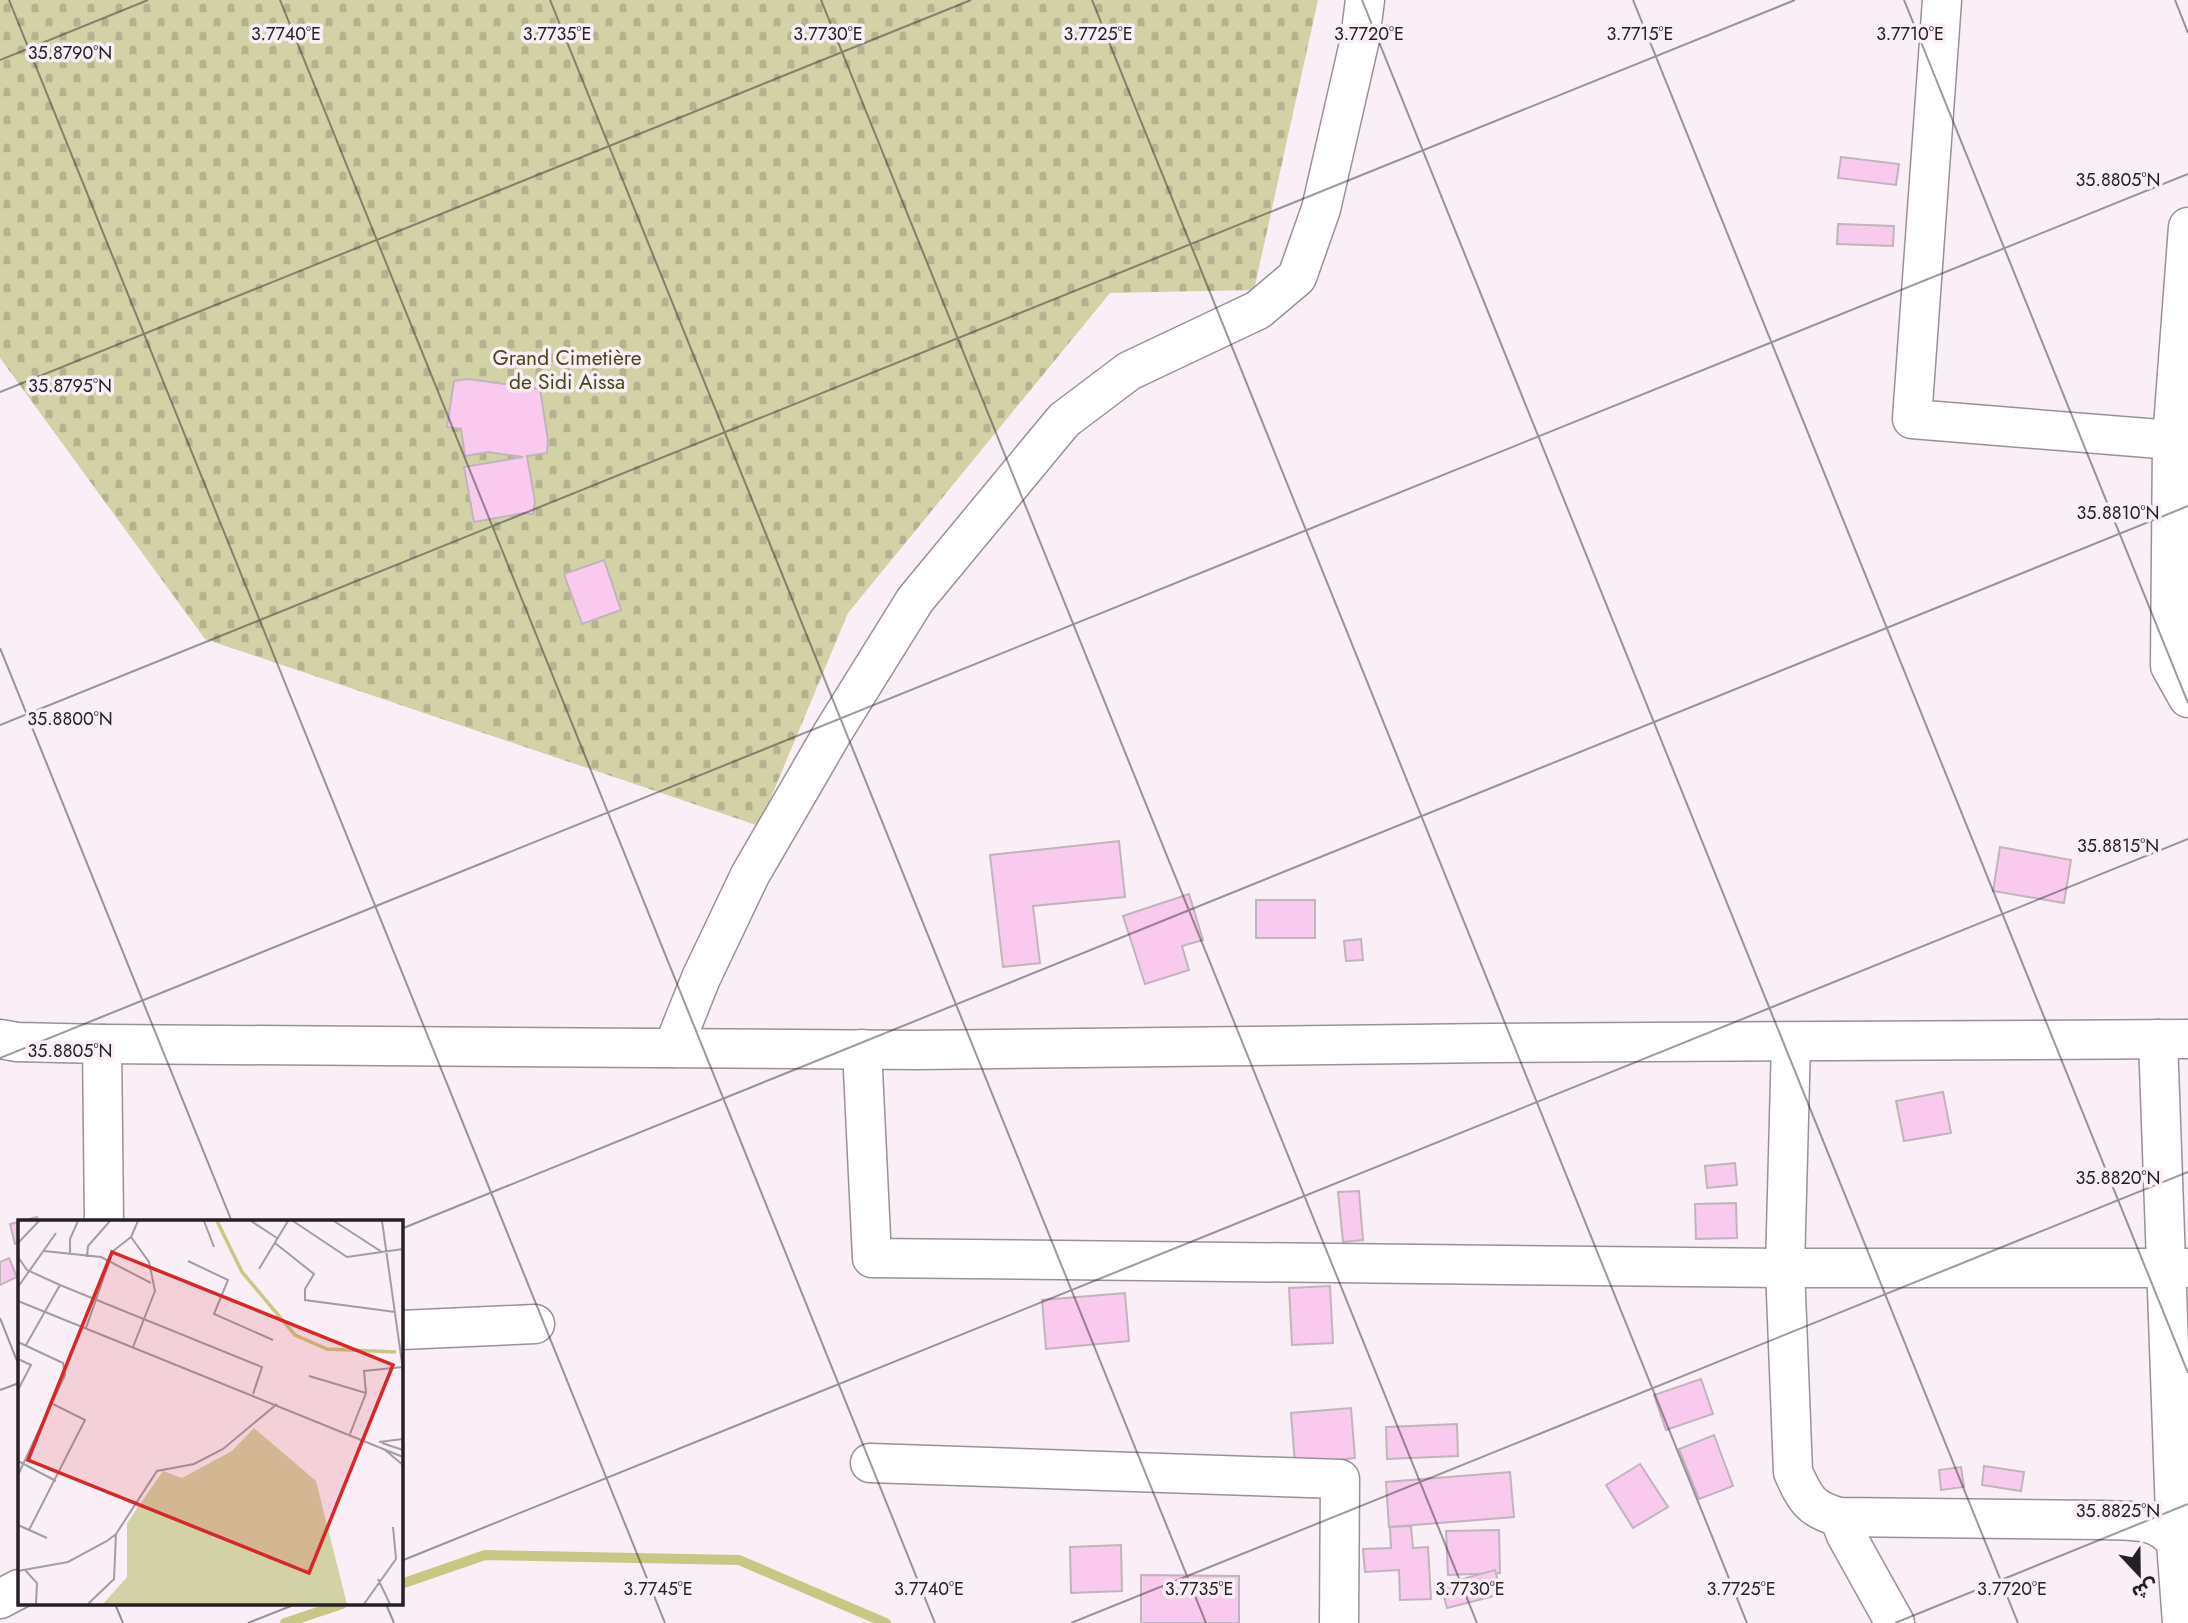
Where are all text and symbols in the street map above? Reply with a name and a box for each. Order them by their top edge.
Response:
text: 3.7740°E [251,21,321,47]
text: 3.7735°E [523,21,591,47]
text: 3.7730°E [793,21,863,47]
text: 3.7725°E [1063,21,1133,47]
text: 3.7720°E [1334,21,1404,47]
text: 3.7715°E [1606,21,1674,47]
text: 3.7710°E [1876,21,1944,47]
text: 35.8790°N [28,40,112,66]
text: 35.8805°N [2076,167,2160,193]
park label: Grand Cimetière de Sidi Aissa [493,343,642,397]
text: 35.8795°N [28,373,112,399]
text: 35.8810°N [2077,500,2159,526]
text: 35.8800°N [27,706,113,732]
text: 35.8815°N [2077,833,2159,859]
text: 35.8805°N [28,1038,112,1064]
text: 35.8820°N [2075,1165,2161,1191]
inset map [18,1220,402,1606]
text: 35.8825°N [2076,1498,2160,1524]
north arrow [2104,1539,2174,1609]
text: ش [2128,1572,2162,1607]
text: 3.7745°E [623,1576,693,1602]
text: 3.7740°E [894,1576,964,1602]
text: 3.7735°E [1165,1576,1233,1602]
text: 3.7730°E [1435,1576,1505,1602]
text: 3.7725°E [1706,1576,1776,1602]
text: 3.7720°E [1977,1576,2047,1602]

